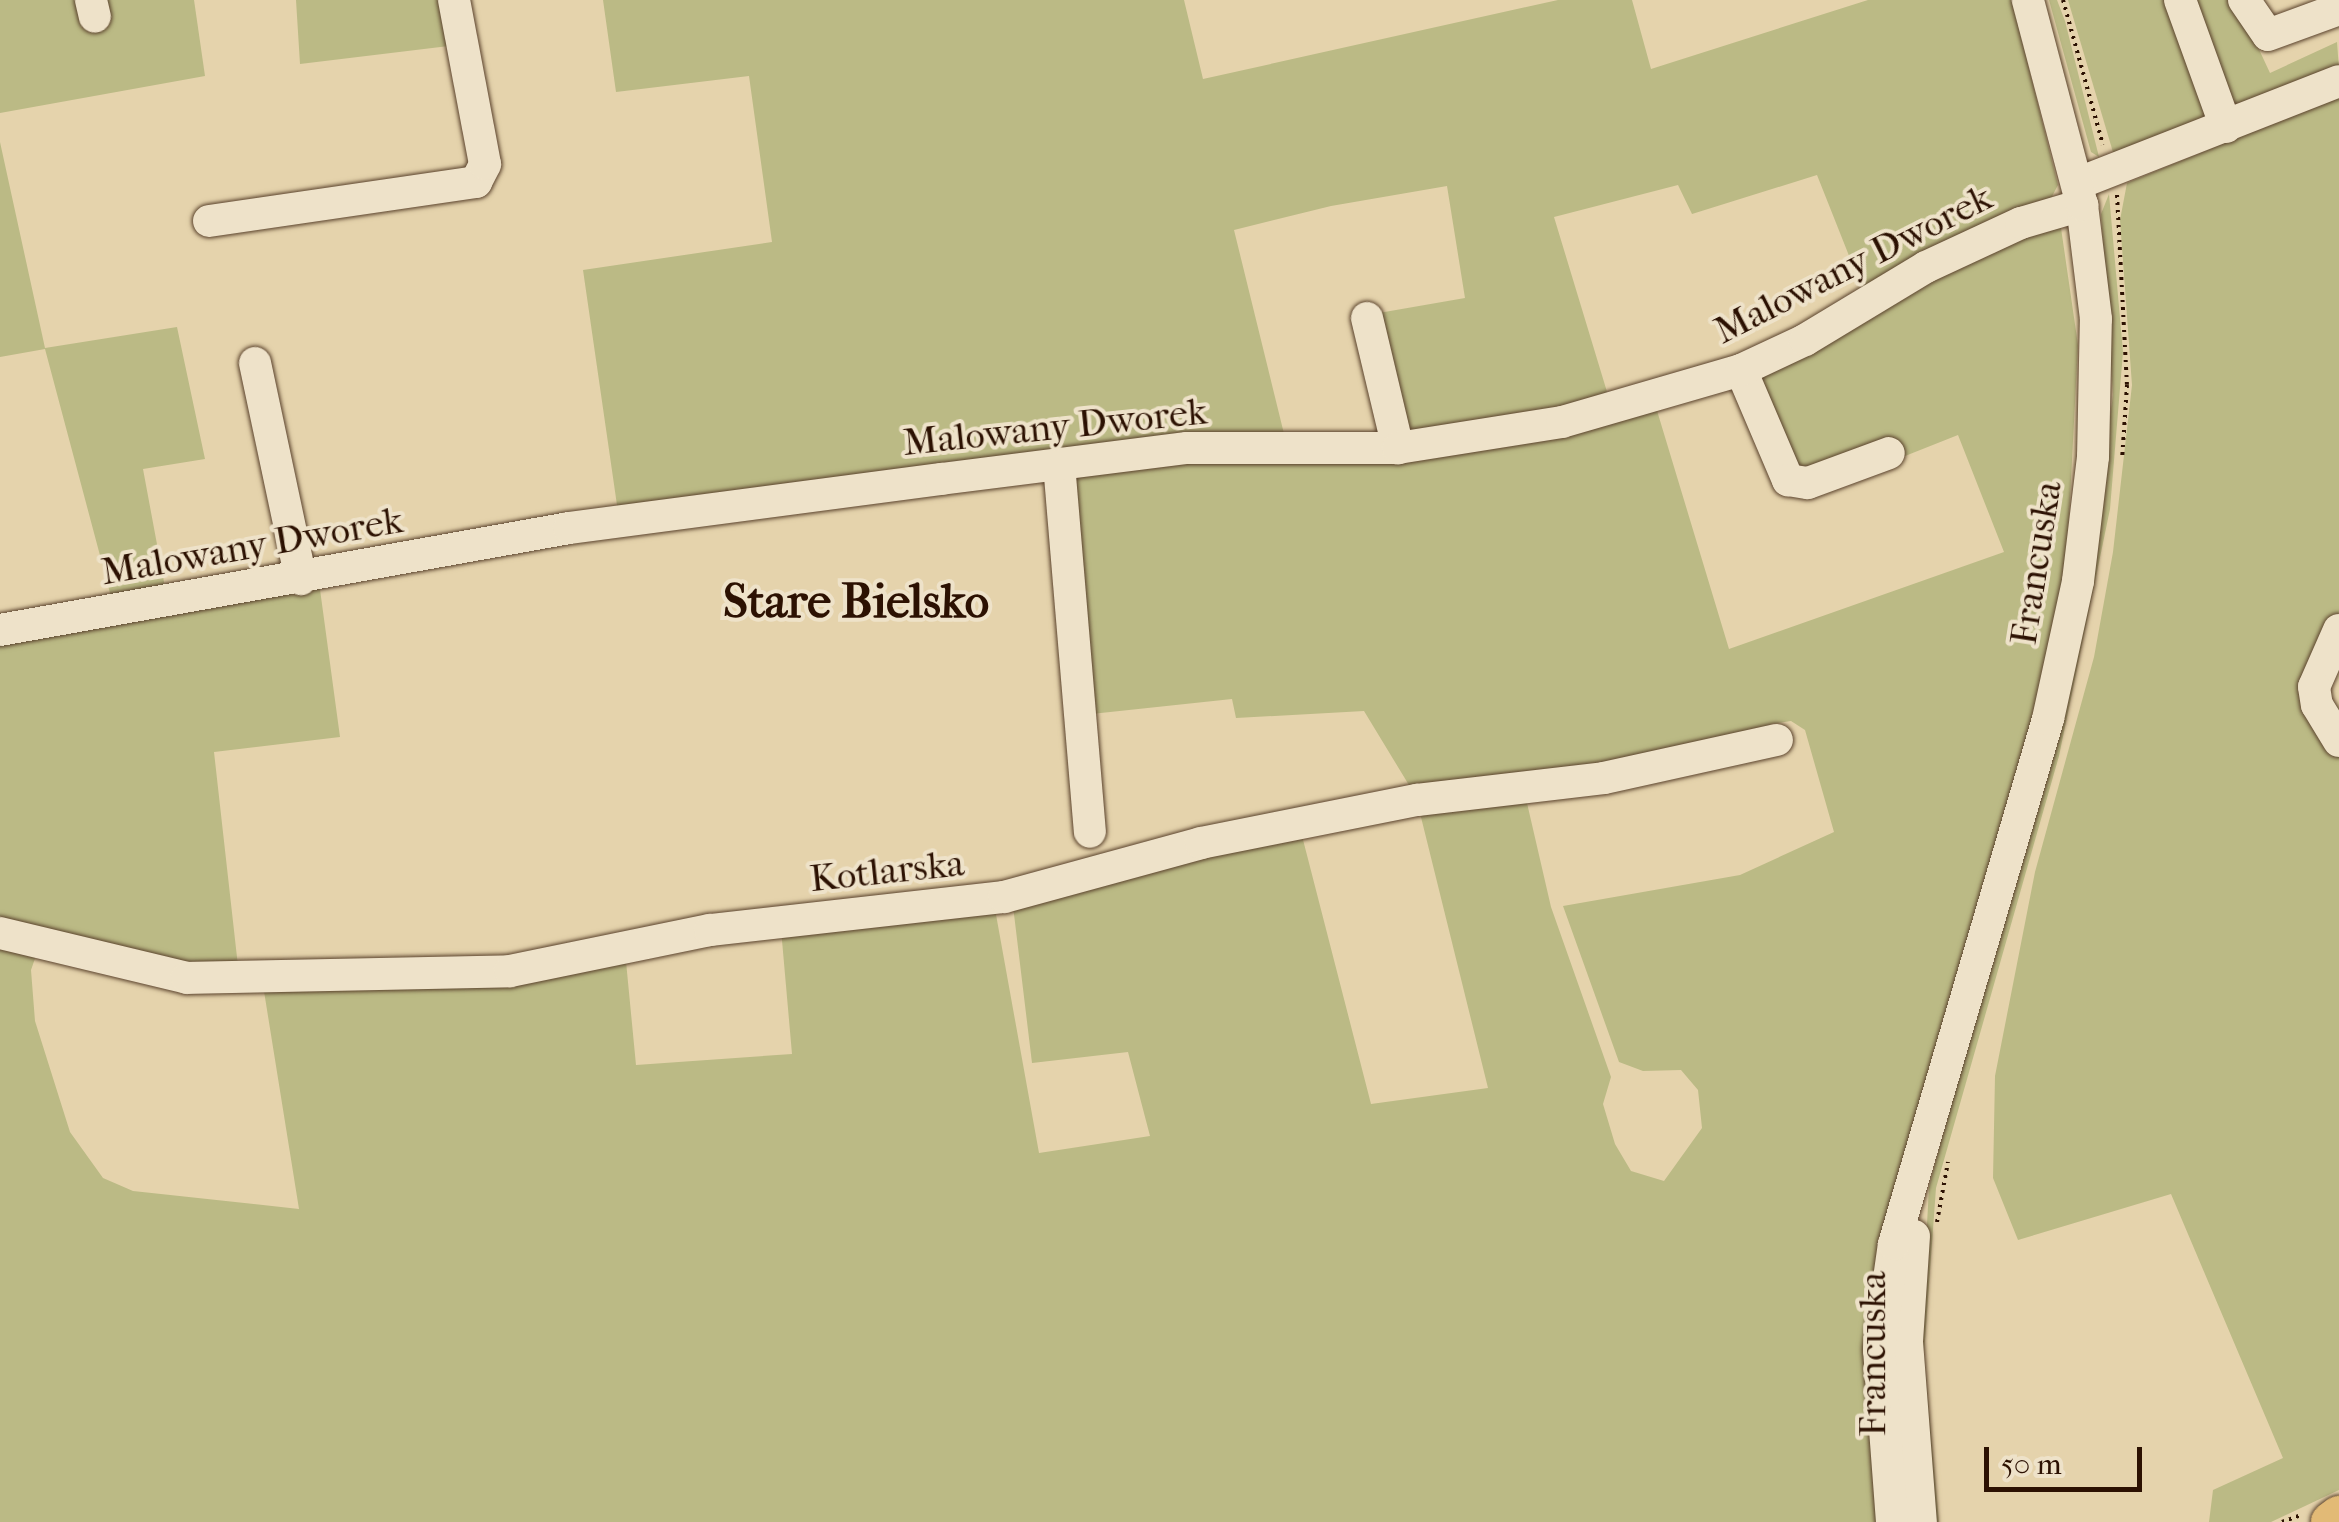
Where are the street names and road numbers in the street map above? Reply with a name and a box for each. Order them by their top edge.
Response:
street label: Malowany Dworek [1707,174,1999,354]
street label: Malowany Dworek [901,388,1209,466]
street label: Francuska [2001,478,2071,648]
street label: Malowany Dworek [98,497,406,595]
street label: Kotlarska [808,840,966,902]
street label: Francuska [1850,1271,1896,1437]

